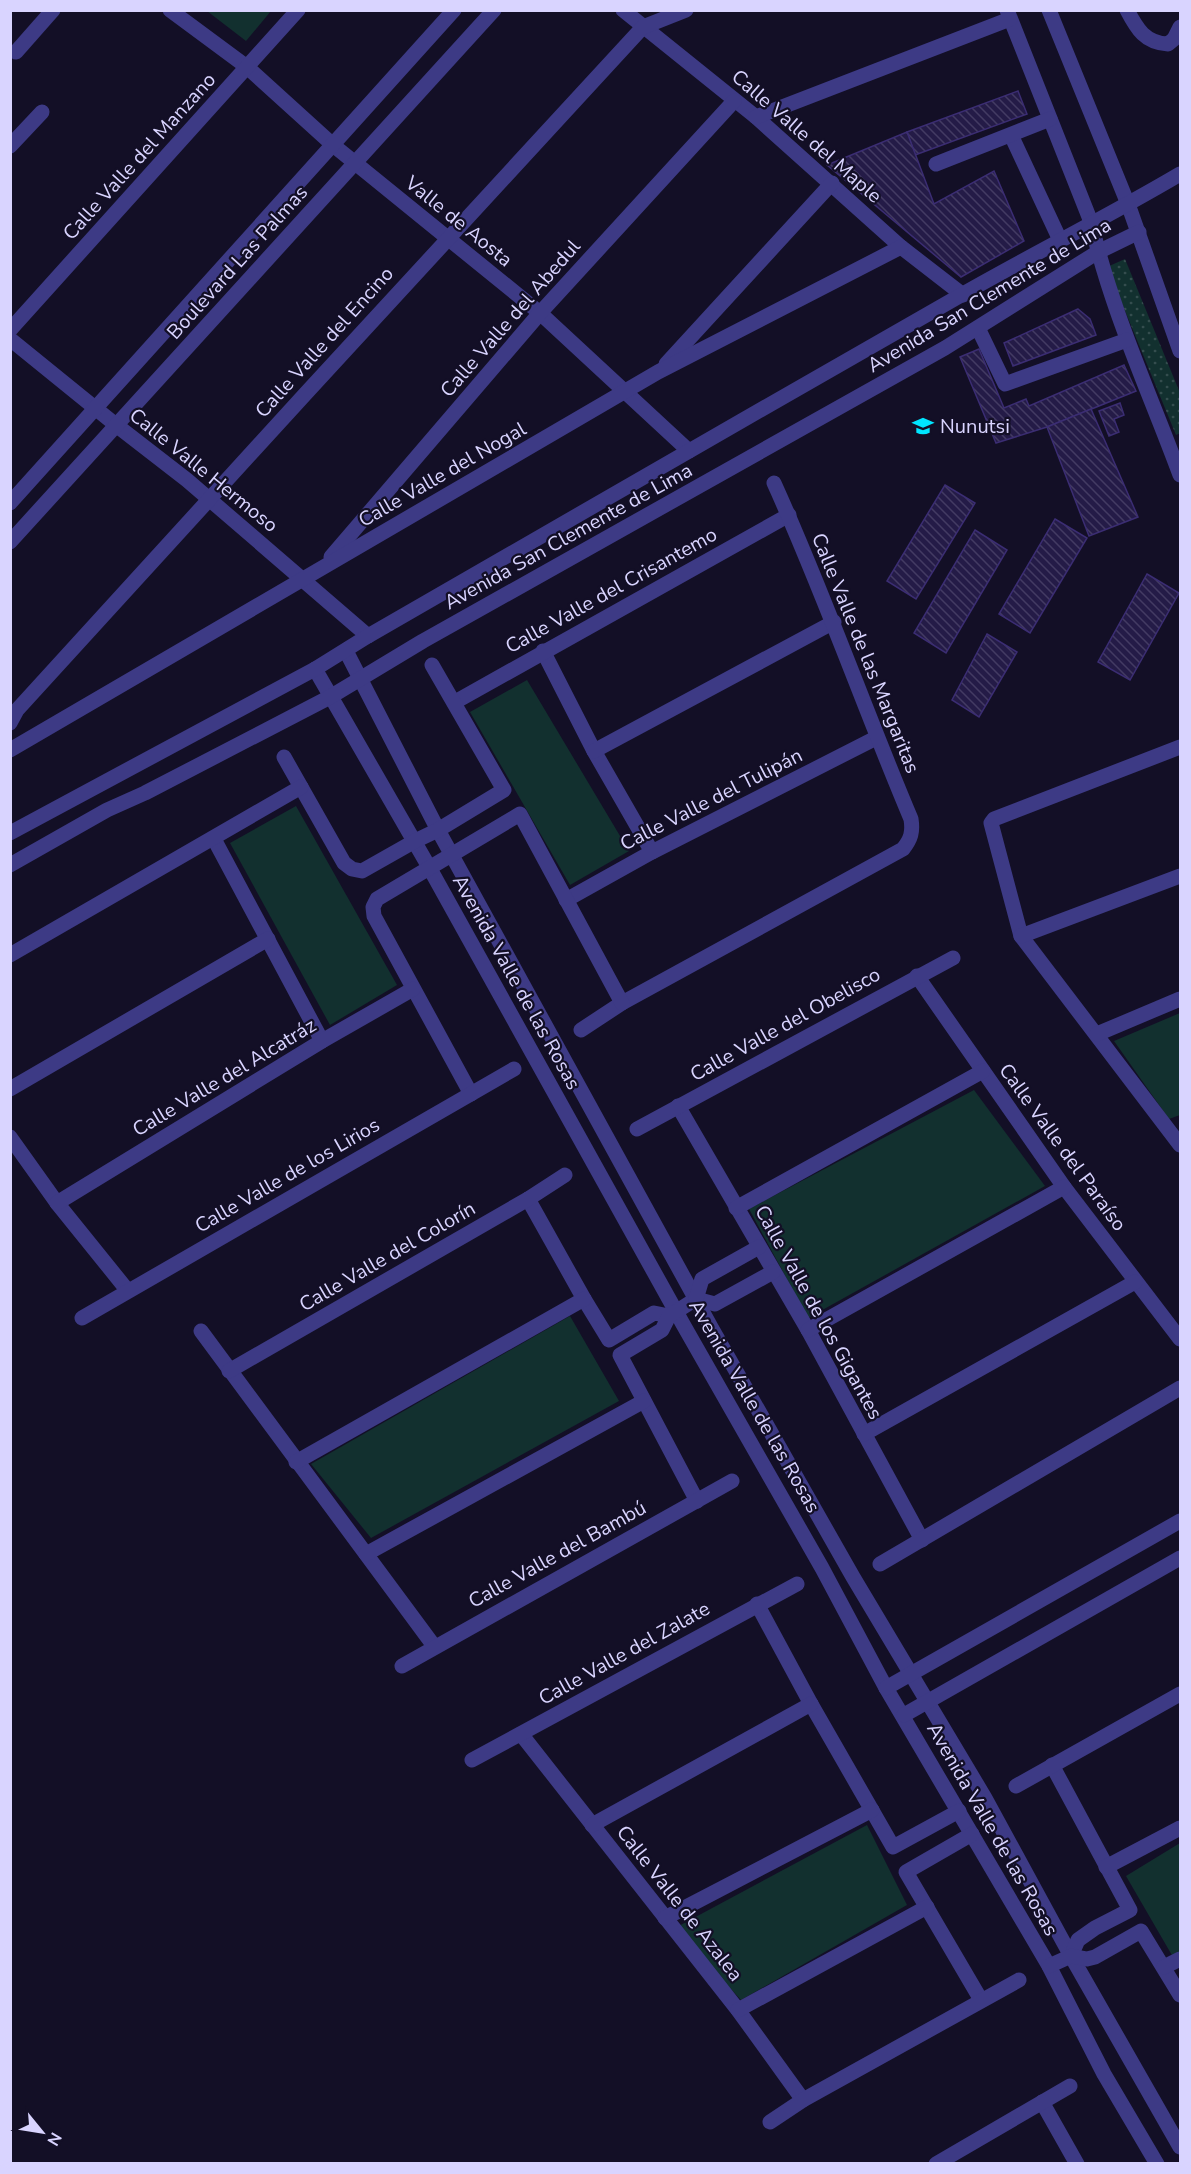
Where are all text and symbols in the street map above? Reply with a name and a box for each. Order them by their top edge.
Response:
street label: Calle Valle del Maple [726,63,888,209]
street label: Calle Valle del Manzano [57,67,222,246]
street label: Valle de Aosta [399,169,518,273]
street label: Boulevard Las Palmas [161,179,314,345]
street label: Avenida San Clemente de Lima [862,212,1116,379]
street label: Calle Valle del Abedul [434,234,587,403]
street label: Calle Valle del Encino [249,261,400,424]
street label: Calle Valle Hermoso [124,402,284,539]
place label: Nunutsi [940,413,1010,440]
school or university icon: Nunutsi [911,414,935,438]
street label: Calle Valle del Nogal [353,415,531,534]
street label: Avenida San Clemente de Lima [439,457,697,616]
street label: Calle Valle del Crisantemo [501,521,722,660]
street label: Calle Valle de las Margaritas [805,529,926,777]
street label: Calle Valle del Tulipán [615,742,807,857]
street label: Avenida Valle de las Rosas [446,870,587,1095]
street label: Calle Valle del Obelisco [685,961,885,1088]
street label: Calle Valle del Alcatráz [128,1012,321,1143]
street label: Calle Valle del Paraíso [993,1058,1133,1237]
street label: Calle Valle de los Lirios [190,1111,385,1239]
street label: Calle Valle del Colorín [294,1195,480,1318]
street label: Calle Valle de los Gigantes [748,1200,889,1424]
street label: Avenida Valle de las Rosas [682,1295,827,1518]
street label: Calle Valle del Bambú [463,1494,651,1615]
street label: Calle Valle del Zalate [534,1595,715,1712]
street label: Avenida Valle de las Rosas [920,1718,1065,1941]
street label: Calle Valle de Azalea [610,1820,749,1987]
north arrow [12,2102,72,2162]
text: N [42,2128,67,2150]

